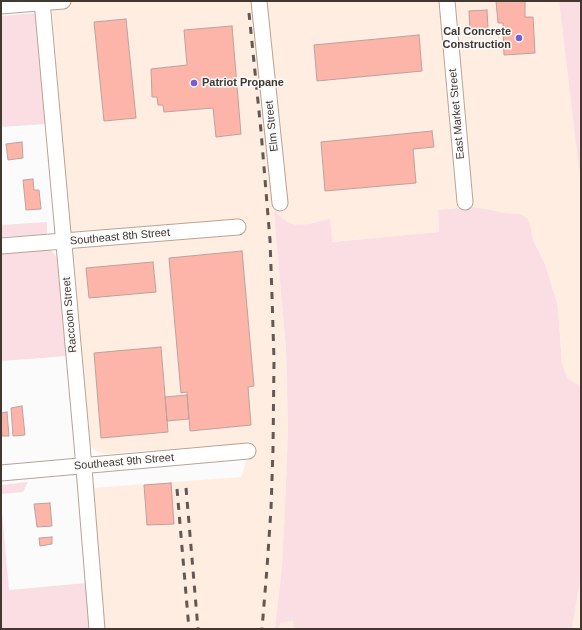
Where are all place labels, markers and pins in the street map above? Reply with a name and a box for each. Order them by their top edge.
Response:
place label: Cal Concrete Construction [443,25,511,51]
marker: Cal Concrete Construction [514,33,524,43]
place label: Patriot Propane [202,76,284,90]
marker: Patriot Propane [189,78,199,88]

